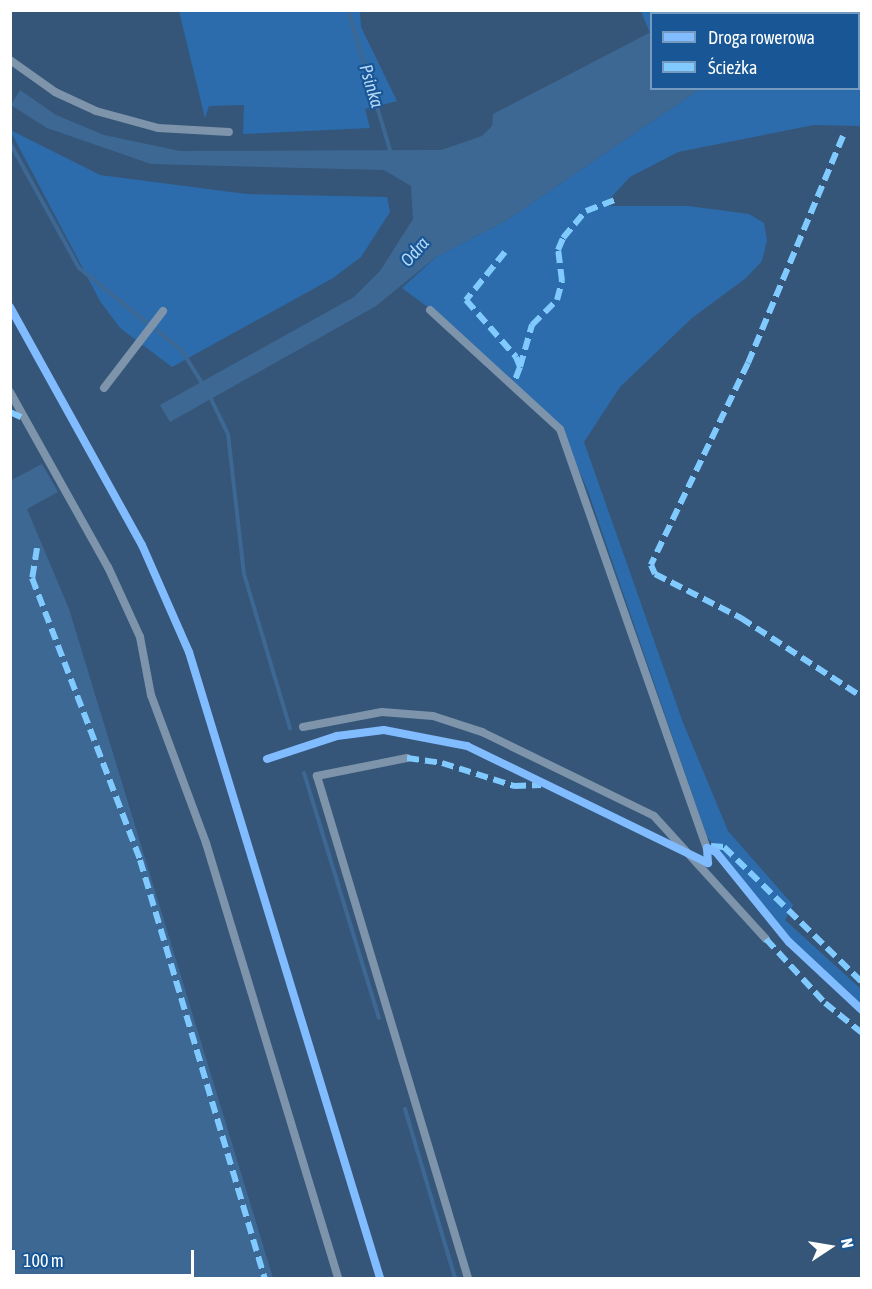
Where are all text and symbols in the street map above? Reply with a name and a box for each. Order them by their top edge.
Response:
legend [650,12,860,90]
text: Droga rowerowa [708,27,815,48]
text: Ścieżka [708,57,757,78]
water label: Psinka [354,62,388,110]
water label: Odra [396,233,434,271]
north arrow [800,1217,860,1277]
text: N [838,1237,857,1250]
scale bar [15,1238,196,1276]
text: 100 m [23,1250,64,1271]

